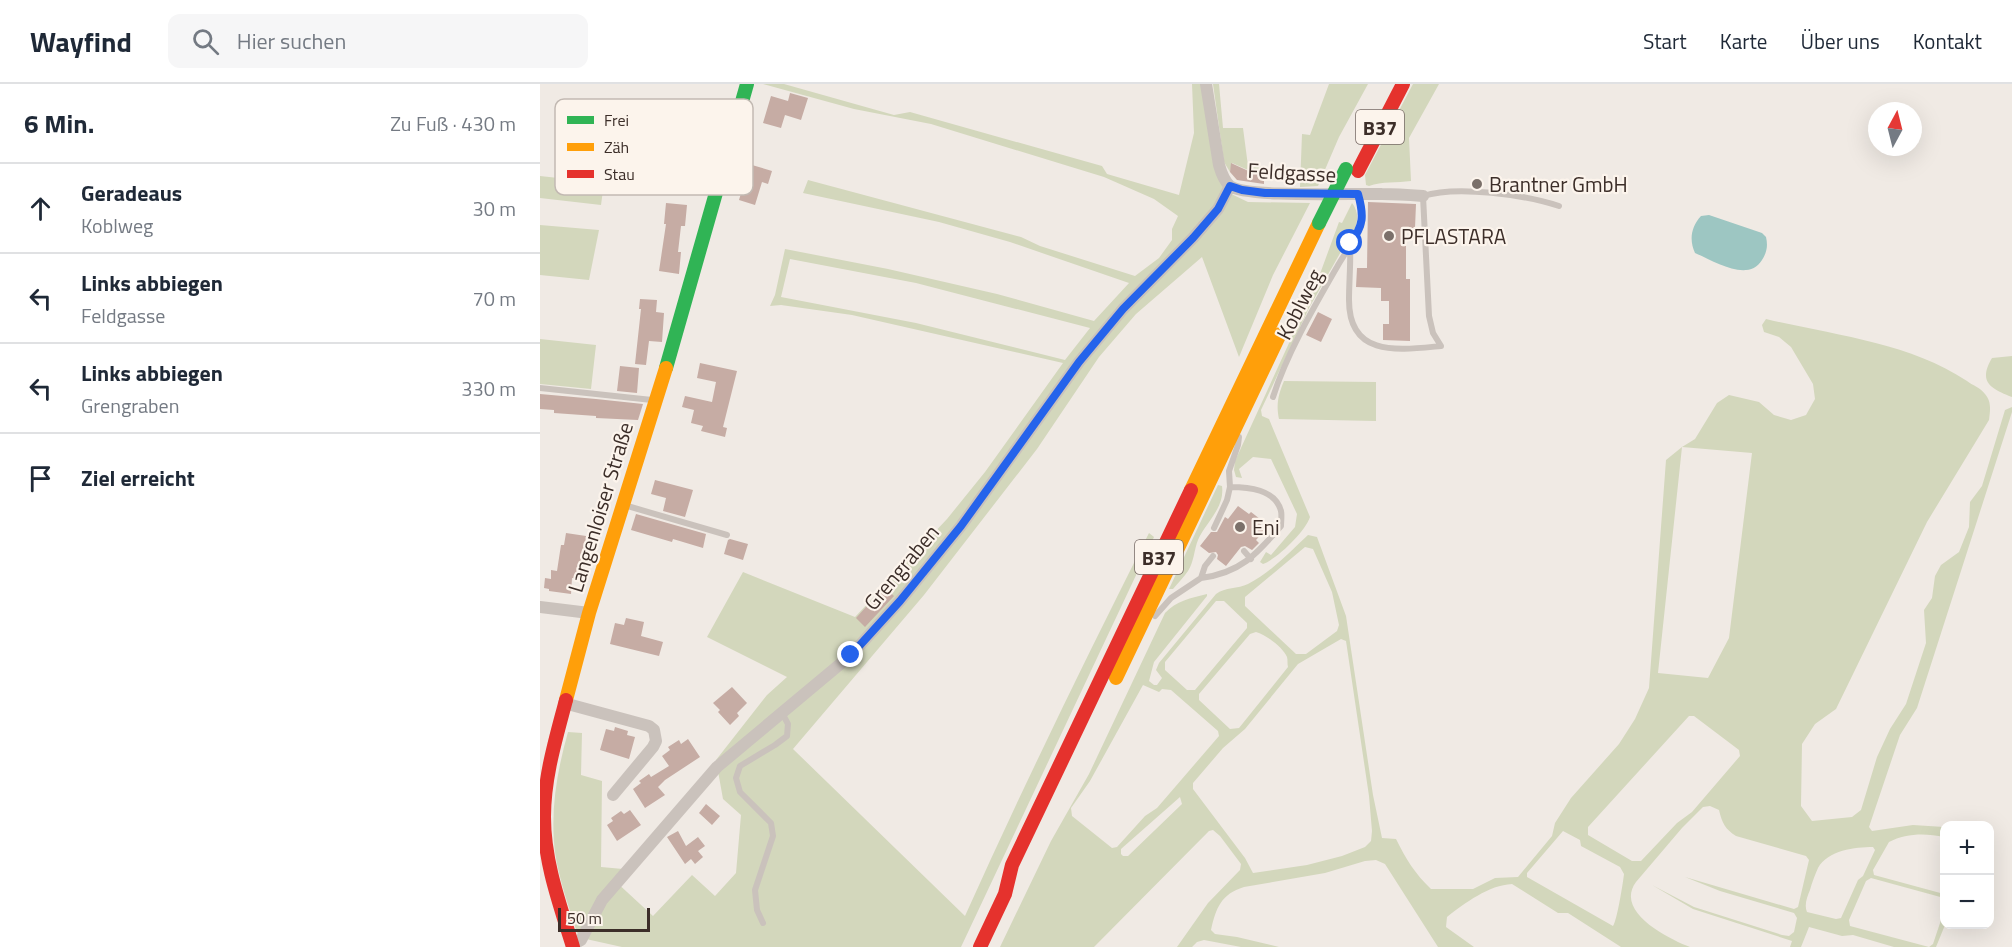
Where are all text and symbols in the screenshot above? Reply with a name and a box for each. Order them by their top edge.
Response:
search box [168,14,588,68]
text: Wayfind [30,20,132,63]
text: Hier suchen [237,24,346,58]
icon: search [189,25,222,58]
text: Start [1643,25,1687,57]
text: Karte [1720,25,1767,57]
text: Über uns [1800,25,1880,57]
text: Kontakt [1913,25,1982,57]
legend [555,99,753,195]
north arrow [1868,102,1922,156]
text: 6 Min. [24,104,94,143]
text: Zu Fuß · 430 m [390,108,516,139]
text: Frei [604,108,629,132]
road number: B37 [1356,110,1404,144]
text: Zäh [604,135,629,159]
street label: Feldgasse [1247,154,1337,190]
text: Stau [604,162,635,186]
place label: Brantner GmbH [1489,168,1628,200]
text: Geradeaus [81,176,182,210]
marker: Brantner GmbH [1470,177,1484,191]
icon: ahead [24,192,57,225]
text: 30 m [472,193,516,224]
text: Koblweg [81,210,153,241]
place label: PFLASTARA [1401,220,1507,252]
route start [1336,229,1362,255]
marker: PFLASTARA [1382,229,1396,243]
street label: Koblweg [1268,263,1331,345]
text: Links abbiegen [81,266,223,300]
icon: left [24,282,57,315]
text: 70 m [472,283,516,314]
text: Feldgasse [81,300,165,331]
text: Links abbiegen [81,356,223,390]
icon: left [24,372,57,405]
text: 330 m [461,373,516,404]
text: Grengraben [81,390,179,421]
street label: Langenloiser Straße [559,418,641,596]
text: Ziel erreicht [81,461,195,495]
icon: arrive [24,462,57,495]
place label: Eni [1252,511,1280,543]
street label: Grengraben [856,517,946,617]
marker: Eni [1233,520,1247,534]
road number: B37 [1135,540,1183,574]
route end [837,641,863,667]
map controls [1940,821,1994,929]
button: + [1940,821,1994,875]
button: − [1940,875,1994,929]
scale bar [558,905,650,932]
text: 50 m [567,906,602,930]

